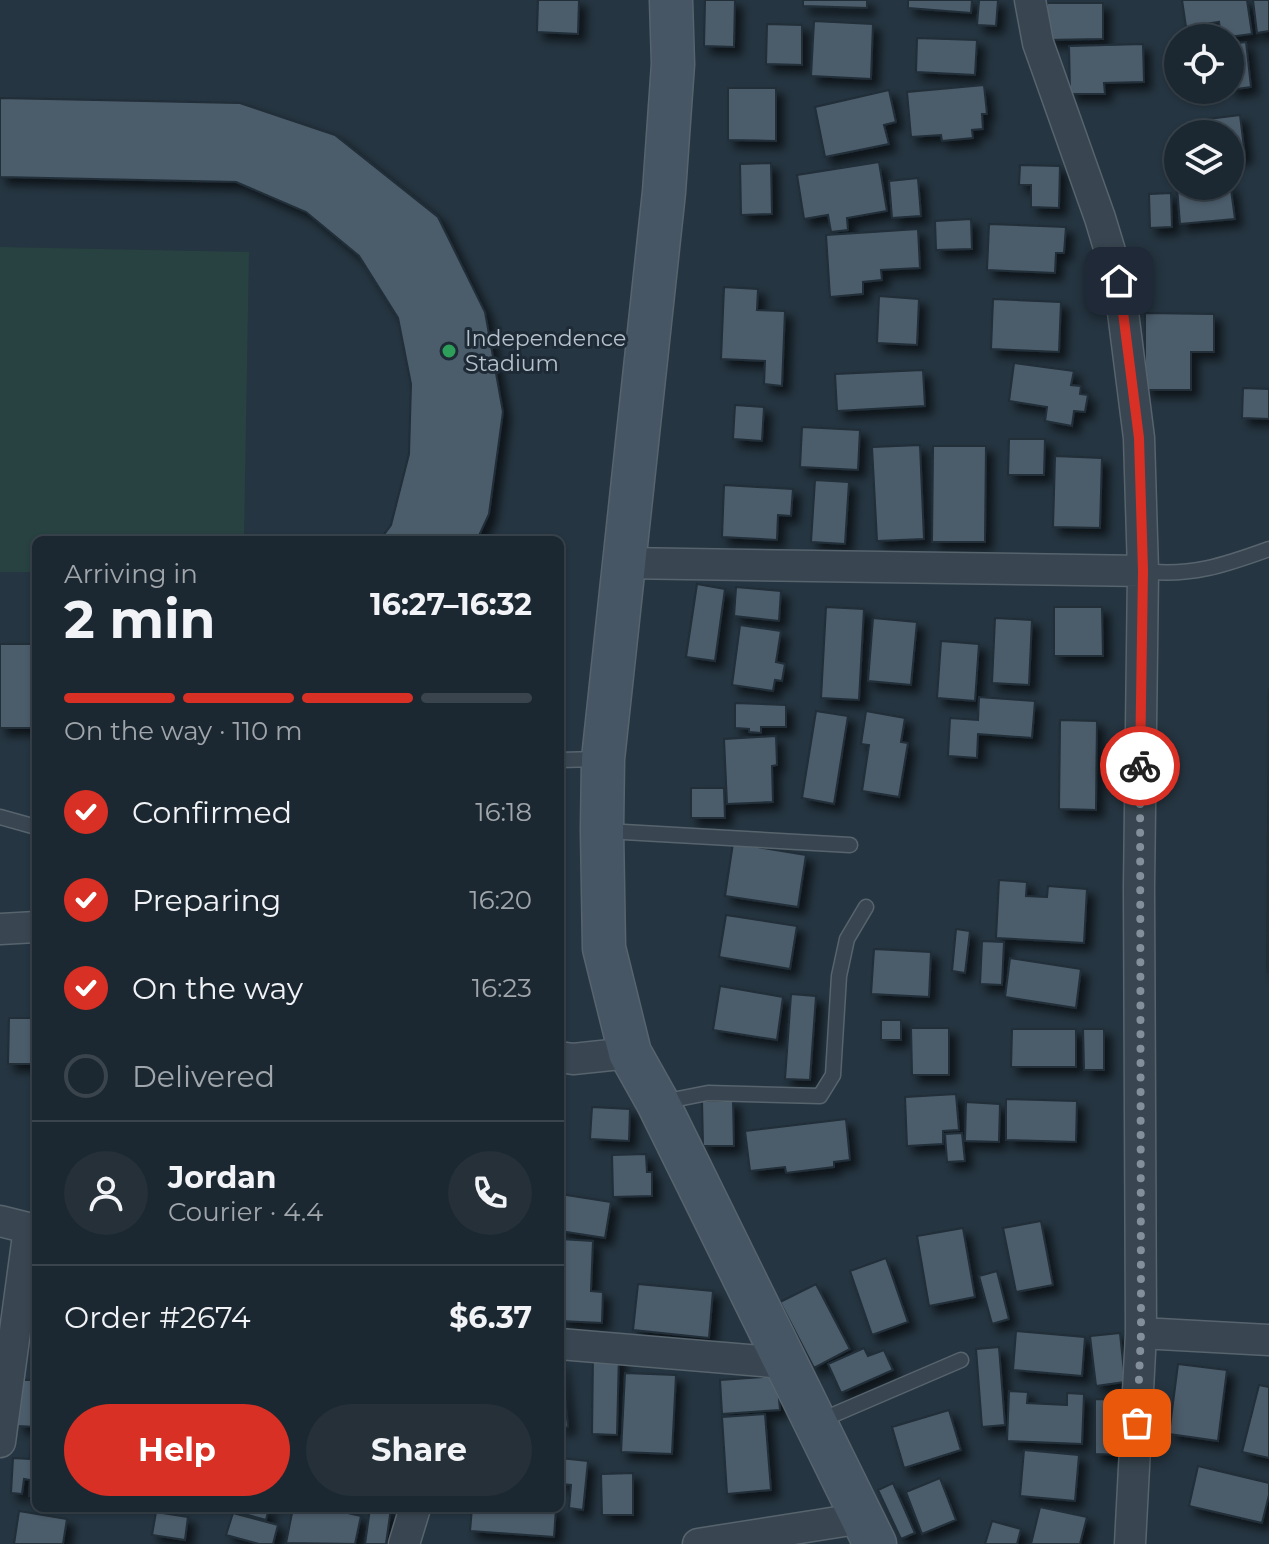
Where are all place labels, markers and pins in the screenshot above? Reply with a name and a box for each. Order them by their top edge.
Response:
pin [1085,247,1153,315]
place label: Independence Stadium [465,325,626,377]
marker: Independence Stadium [440,342,458,360]
pin [1103,1389,1171,1457]

